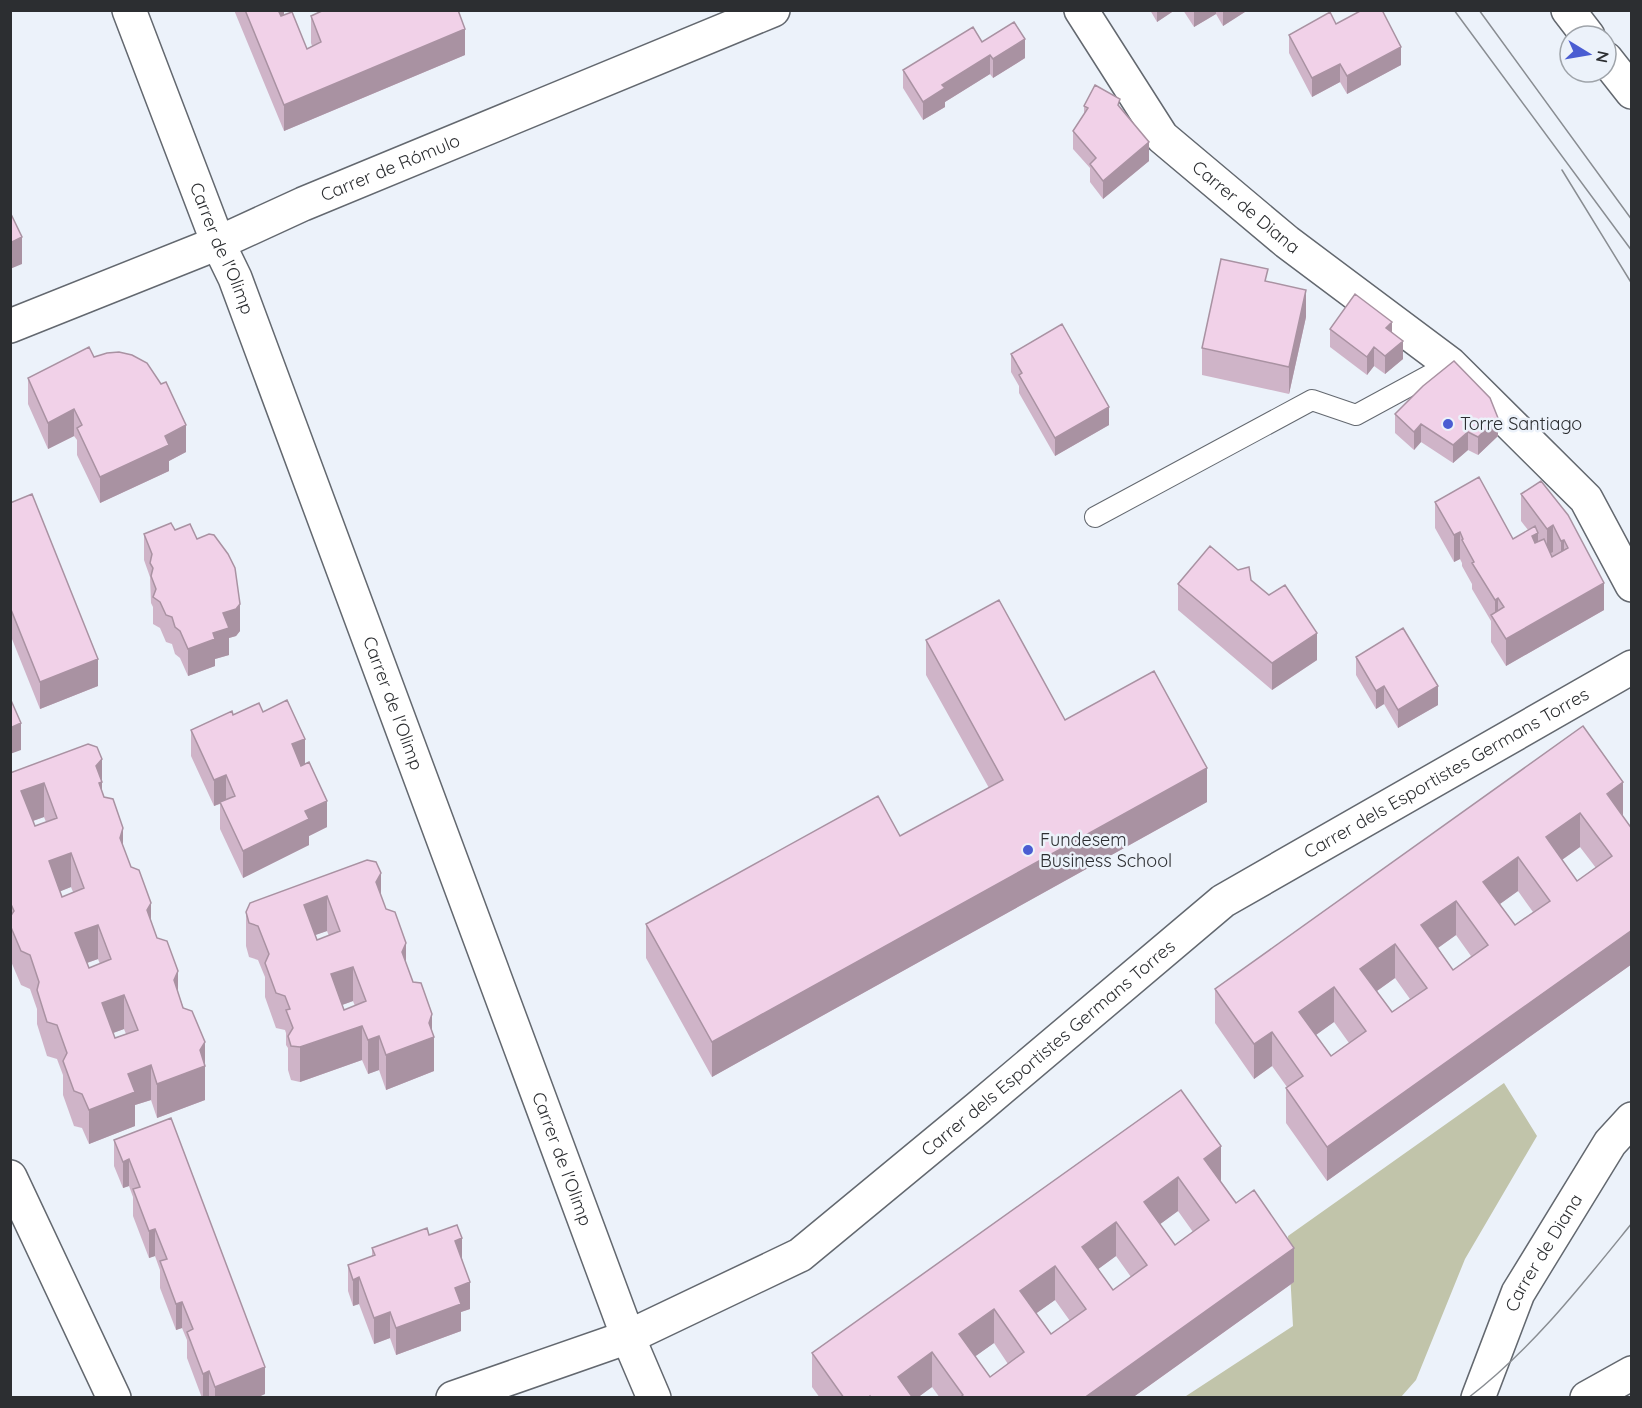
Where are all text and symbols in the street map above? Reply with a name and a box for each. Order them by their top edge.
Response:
north arrow [1558,24,1618,84]
text: N [1592,49,1614,65]
street label: Carrer de Rómulo [317,128,463,206]
street label: Carrer de Diana [1188,155,1304,258]
street label: Carrer de l'Olimp [185,179,260,318]
place label: Torre Santiago [1460,412,1582,435]
marker: Torre Santiago [1441,417,1455,431]
street label: Carrer de l'Olimp [358,633,429,773]
street label: Carrer dels Esportistes Germans Torres [1300,682,1593,863]
place label: Fundesem Business School [1040,828,1172,872]
marker: Fundesem Business School [1021,843,1035,857]
street label: Carrer dels Esportistes Germans Torres [916,935,1180,1161]
street label: Carrer de l'Olimp [527,1089,598,1229]
street label: Carrer de Diana [1500,1189,1587,1315]

